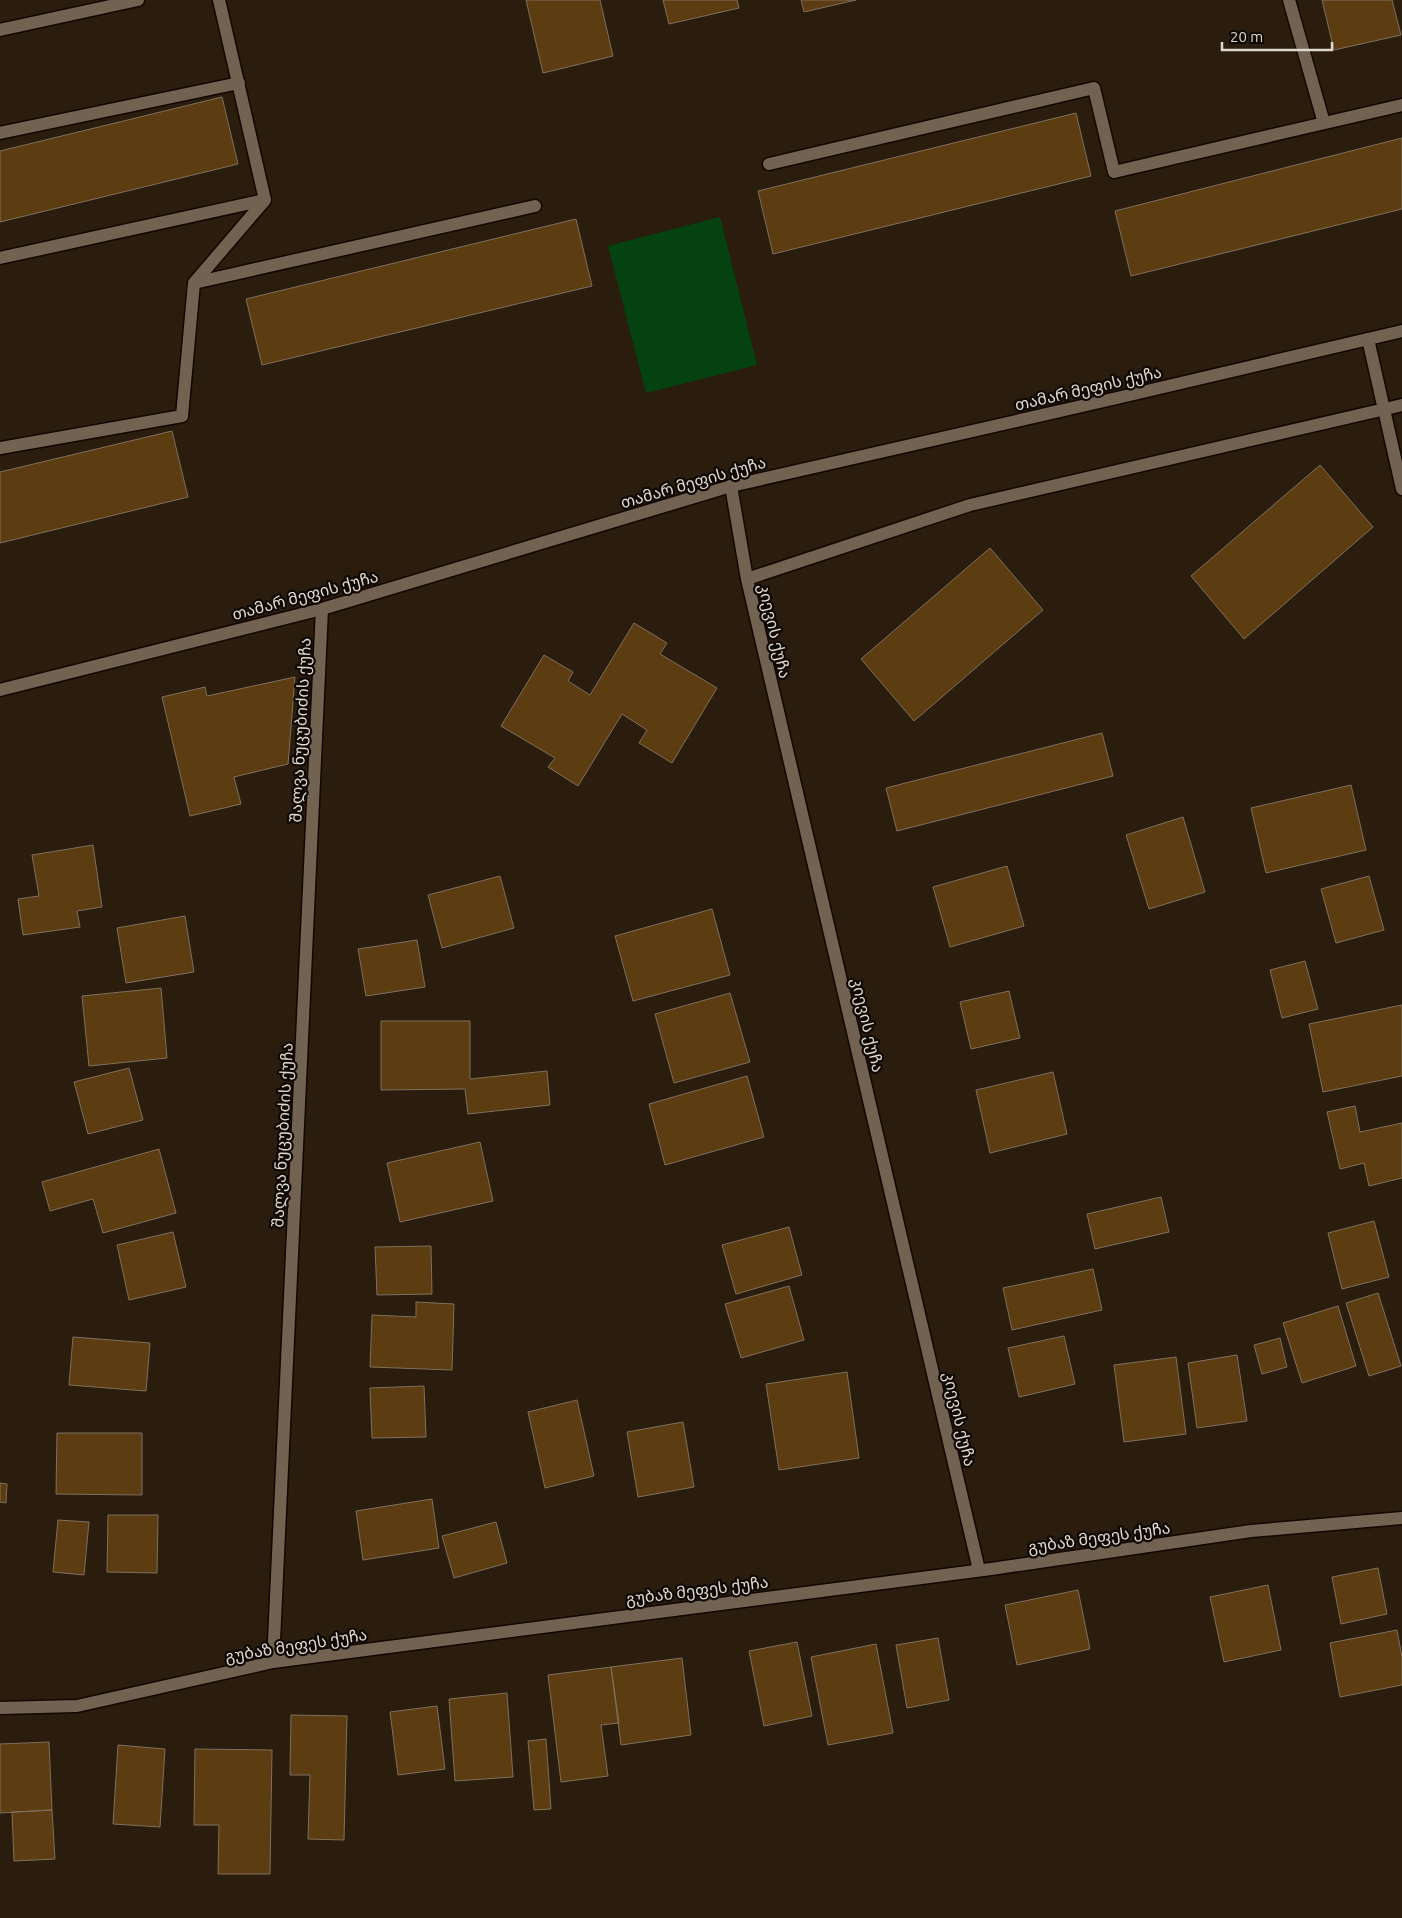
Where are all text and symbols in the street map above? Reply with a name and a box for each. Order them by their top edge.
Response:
scale bar [1222,20,1332,52]
text: 20 m [1230,28,1263,45]
street label: თამარ მეფის ქუჩა [1013,362,1163,415]
street label: თამარ მეფის ქუჩა [618,453,768,512]
street label: თამარ მეფის ქუჩა [230,567,380,624]
street label: კიევის ქუჩა [754,582,795,680]
street label: შალვა ნუცუბიძის ქუჩა [286,637,316,823]
street label: კიევის ქუჩა [847,976,888,1074]
street label: შალვა ნუცუბიძის ქუჩა [268,1042,298,1228]
street label: კიევის ქუჩა [939,1370,980,1468]
street label: გუბაზ მეფეს ქუჩა [1027,1518,1171,1557]
street label: გუბაზ მეფეს ქუჩა [625,1572,769,1609]
street label: გუბაზ მეფეს ქუჩა [224,1625,368,1666]

